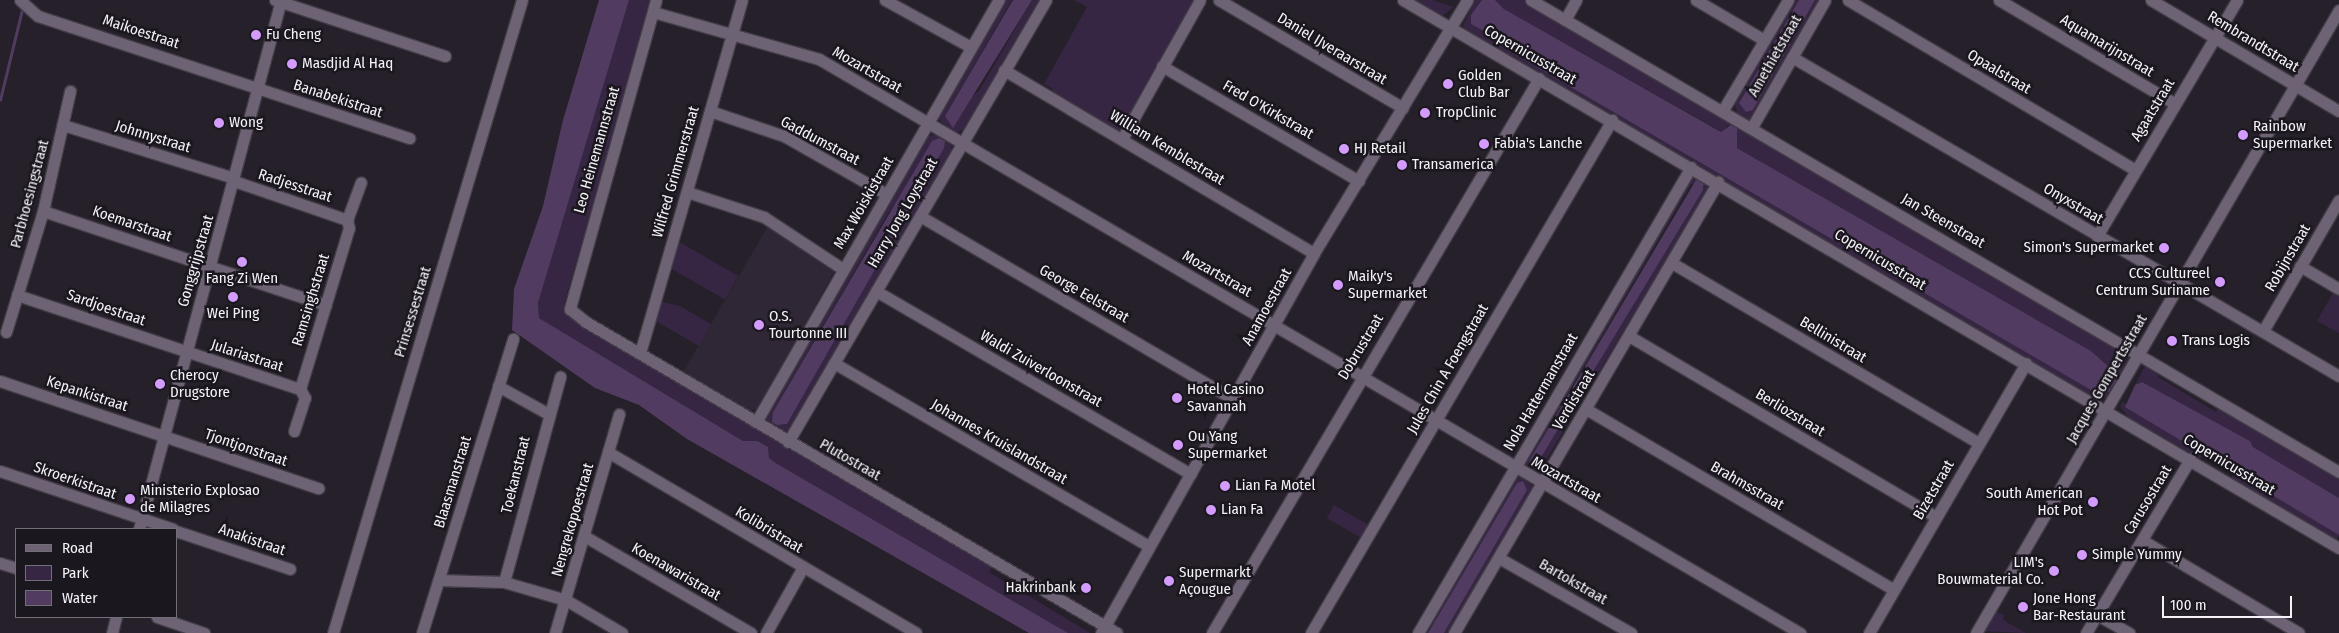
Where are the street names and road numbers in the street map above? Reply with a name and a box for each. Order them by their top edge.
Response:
street label: Rembrandtstraat [2204,8,2302,76]
street label: Daniel IJveraarstraat [1274,9,1390,89]
street label: Maikoestraat [100,11,182,53]
street label: Aquamarijnstraat [2057,11,2157,81]
street label: Amethietstraat [1744,12,1806,100]
street label: Copernicusstraat [1481,21,1579,89]
street label: Mozartstraat [829,43,905,97]
street label: Opaalstraat [1964,46,2034,98]
street label: Agaatstraat [2127,75,2179,145]
street label: Banabekistraat [291,76,385,122]
street label: Fred O'Kirkstraat [1219,77,1317,143]
street label: Leo Heinemannstraat [570,85,624,215]
street label: Wilfred Grimmerstraat [649,104,703,240]
street label: William Kemblestraat [1106,107,1228,189]
street label: Gaddumstraat [777,113,863,169]
street label: Johnnystraat [113,117,193,157]
street label: Parbhoesingstraat [7,138,53,250]
street label: Max Woiskistraat [830,154,898,252]
street label: Harry Jong Loystraat [864,155,942,271]
street label: Radjesstraat [256,166,334,206]
street label: Onyxstraat [2040,180,2106,228]
street label: Jan Steenstraat [1898,190,1988,252]
street label: Koemarstraat [90,202,174,246]
street label: Gonggrijpstraat [174,213,218,309]
street label: Robijnstraat [2261,221,2315,295]
street label: Copernicusstraat [1831,226,1929,294]
street label: Mozartstraat [1179,247,1255,301]
street label: Ramsinghstraat [288,252,334,348]
street label: George Eelstraat [1036,261,1132,327]
street label: Prinsessestraat [391,264,435,360]
street label: Anamoestraat [1238,265,1296,349]
street label: Sardjoestraat [64,286,148,330]
street label: Jules Chin A Foengstraat [1403,301,1493,437]
street label: Dobrustraat [1334,311,1388,383]
street label: Jacques Gompertsstraat [2063,311,2151,447]
street label: Bellinistraat [1796,313,1870,367]
street label: Waldi Zuiverloonstraat [977,327,1105,411]
street label: Nola Hattermanstraat [1500,330,1582,454]
street label: Julariastraat [209,336,285,376]
street label: Verdistraat [1549,367,1599,433]
street label: Kepankistraat [44,372,130,416]
street label: Berliozstraat [1752,385,1828,441]
street label: Johannes Kruislandstraat [928,396,1070,488]
street label: Tjontjonstraat [202,425,290,471]
street label: Copernicusstraat [2180,431,2278,499]
street label: Blaasmanstraat [430,434,476,530]
street label: Toekanstraat [498,434,534,516]
street label: Plutostraat [816,435,884,485]
street label: Mozartstraat [1528,453,1604,507]
street label: Bizetstraat [1910,457,1958,523]
street label: Skroerkistraat [31,458,119,504]
street label: Brahmsstraat [1707,458,1787,514]
street label: Nengrekopoestraat [548,461,598,579]
street label: Carusostraat [2120,462,2176,538]
street label: Kolibristraat [732,503,806,557]
street label: Anakistraat [216,520,288,560]
street label: Koenawaristraat [628,539,724,605]
street label: Bartokstraat [1536,555,1610,609]

